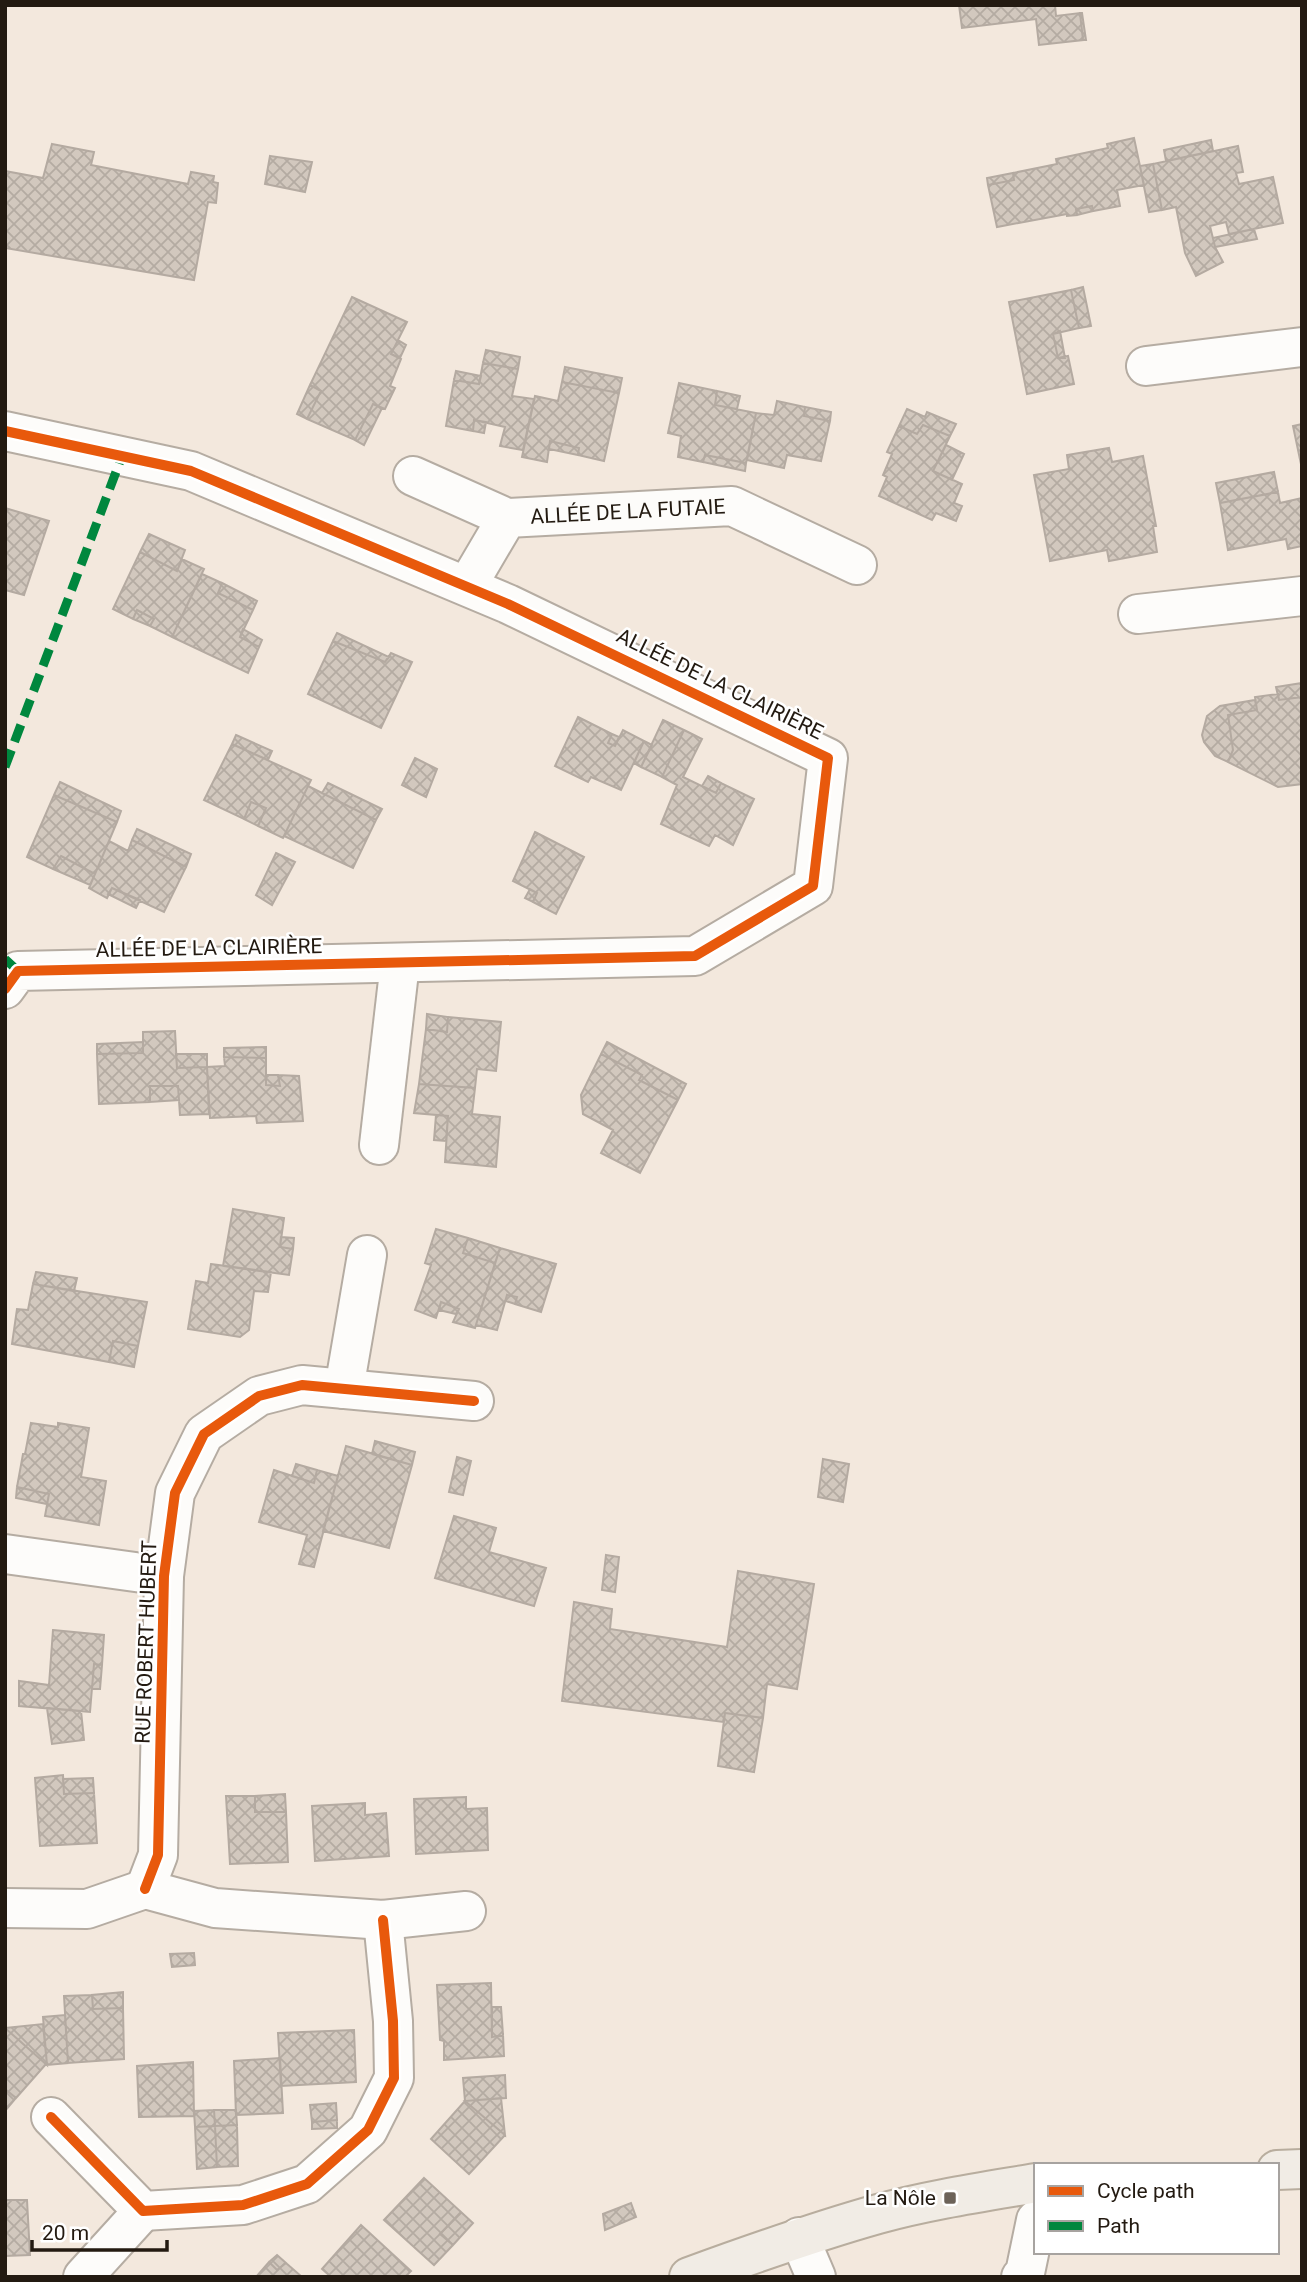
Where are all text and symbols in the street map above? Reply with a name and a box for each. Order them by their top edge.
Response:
street label: ALLÉE DE LA FUTAIE [530,494,726,529]
street label: ALLÉE DE LA CLAIRIÈRE [613,624,827,745]
street label: ALLÉE DE LA CLAIRIÈRE [95,934,323,962]
street label: RUE ROBERT HUBERT [130,1539,162,1744]
legend [1034,2163,1279,2254]
text: Cycle path [1097,2179,1195,2203]
place label: La Nôle [865,2186,936,2210]
marker: La Nôle [942,2190,958,2206]
scale bar [32,2208,166,2252]
text: Path [1097,2214,1140,2238]
text: 20 m [42,2221,89,2245]

